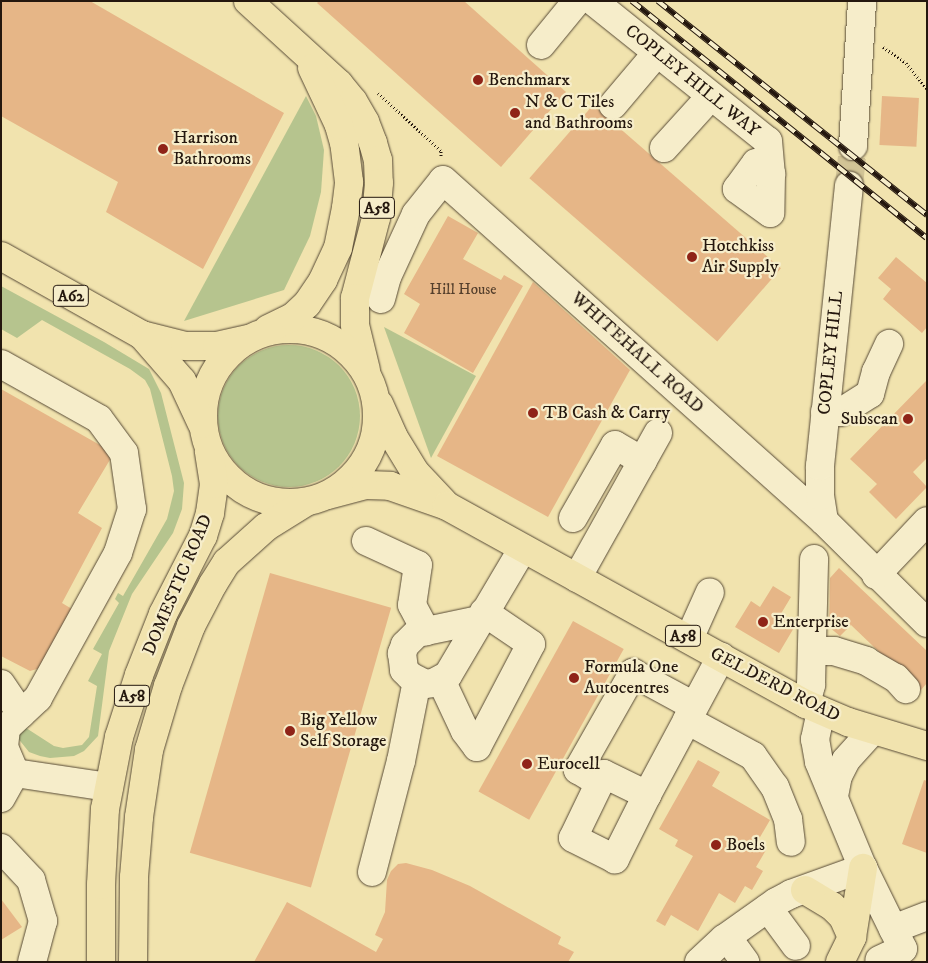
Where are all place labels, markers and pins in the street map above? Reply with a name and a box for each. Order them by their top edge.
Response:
place label: Benchmarx [488,69,570,91]
marker: Benchmarx [472,74,484,86]
place label: N & C Tiles and Bathrooms [525,92,633,134]
marker: N & C Tiles and Bathrooms [509,107,521,119]
place label: Harrison Bathrooms [173,128,251,170]
marker: Harrison Bathrooms [157,143,169,155]
place label: Hotchkiss Air Supply [702,236,779,278]
marker: Hotchkiss Air Supply [686,251,698,263]
place label: TB Cash & Carry [543,402,670,424]
marker: TB Cash & Carry [527,407,539,419]
place label: Subscan [841,408,898,430]
marker: Subscan [902,413,914,425]
place label: Enterprise [773,611,849,633]
marker: Enterprise [757,616,769,628]
place label: Formula One Autocentres [584,657,678,700]
marker: Formula One Autocentres [568,672,580,684]
place label: Big Yellow Self Storage [300,710,386,752]
marker: Big Yellow Self Storage [284,725,296,737]
place label: Eurocell [537,753,600,775]
marker: Eurocell [521,758,533,770]
place label: Boels [726,834,765,856]
marker: Boels [710,839,722,851]

